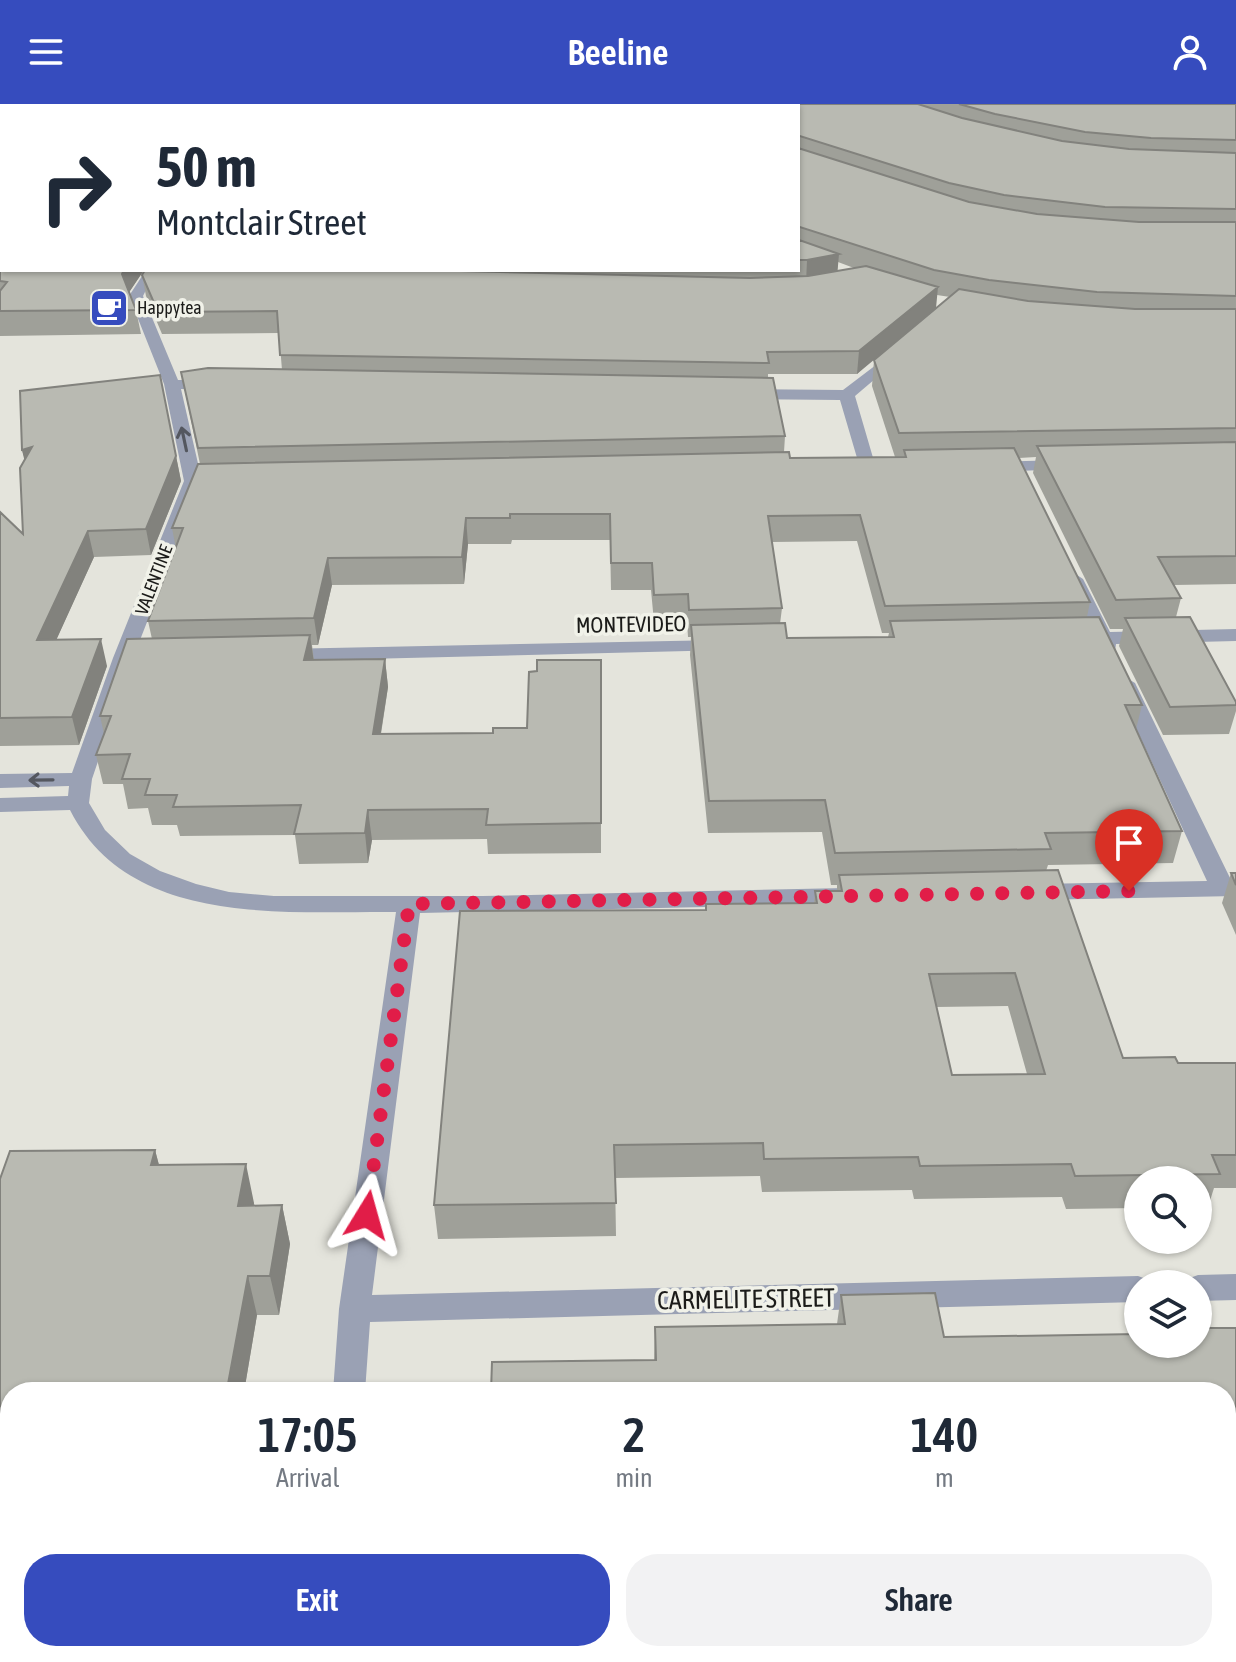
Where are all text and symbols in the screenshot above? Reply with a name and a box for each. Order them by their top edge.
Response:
icon: menu [24,30,68,74]
icon: person [1168,30,1212,74]
text: Beeline [567,31,669,73]
text: 50 m [156,135,257,199]
icon: right [24,136,128,240]
text: Montclair Street [156,201,367,243]
cafe icon: Happytea [88,287,130,329]
place label: Happytea [137,297,202,318]
one-way arrow [176,426,191,452]
street label: VALENTINE [131,542,177,618]
street label: MONTEVIDEO [576,610,686,638]
one-way arrow [28,772,55,787]
pin [1095,809,1163,891]
icon: arrive [1107,821,1151,865]
map controls [1124,1166,1212,1358]
button: search [1124,1166,1212,1254]
position arrow [325,1173,409,1257]
button: layers [1124,1270,1212,1358]
street label: CARMELITE STREET [657,1282,836,1316]
text: 17:05 [258,1407,358,1462]
text: 2 [623,1407,645,1462]
text: 140 [911,1407,978,1462]
text: Arrival [276,1463,339,1493]
text: min [615,1463,653,1493]
text: m [935,1463,954,1493]
button: Exit [24,1554,610,1646]
button: Share [626,1554,1212,1646]

